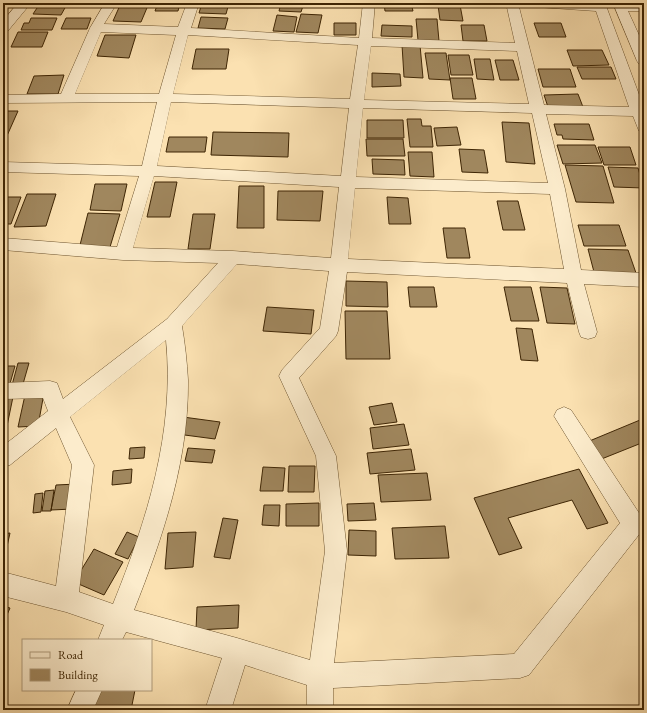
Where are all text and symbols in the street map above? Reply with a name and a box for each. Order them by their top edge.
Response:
legend [22,639,152,691]
text: Road [58,647,84,663]
text: Building [58,667,99,683]

